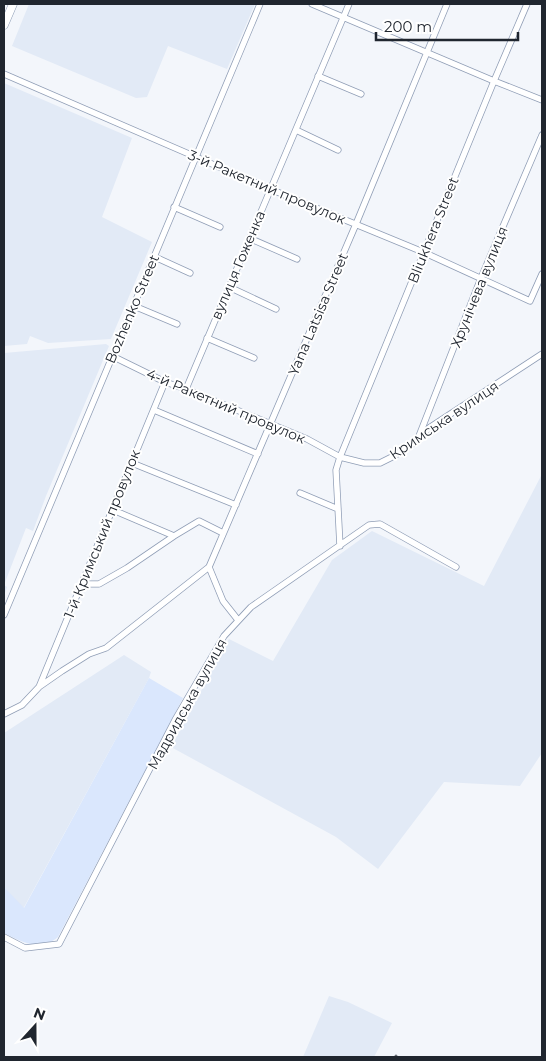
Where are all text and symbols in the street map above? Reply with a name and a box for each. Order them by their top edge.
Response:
scale bar [376,10,518,42]
text: 200 m [384,17,432,36]
street label: 3-й Ракетний провулок [185,146,349,228]
street label: Bliukhera Street [403,174,463,286]
street label: вулиця Гоженка [207,208,269,322]
street label: Хрунічева вулиця [446,224,512,350]
street label: Yana Latsisa Street [284,250,352,378]
street label: Bozhenko Street [101,252,163,366]
street label: 4-й Ракетний провулок [144,364,308,448]
street label: Кримська вулиця [386,377,502,463]
street label: 1-й Кримський провулок [60,447,144,621]
street label: Мадридська вулиця [143,635,231,773]
north arrow [10,1001,60,1051]
text: N [31,1003,48,1024]

